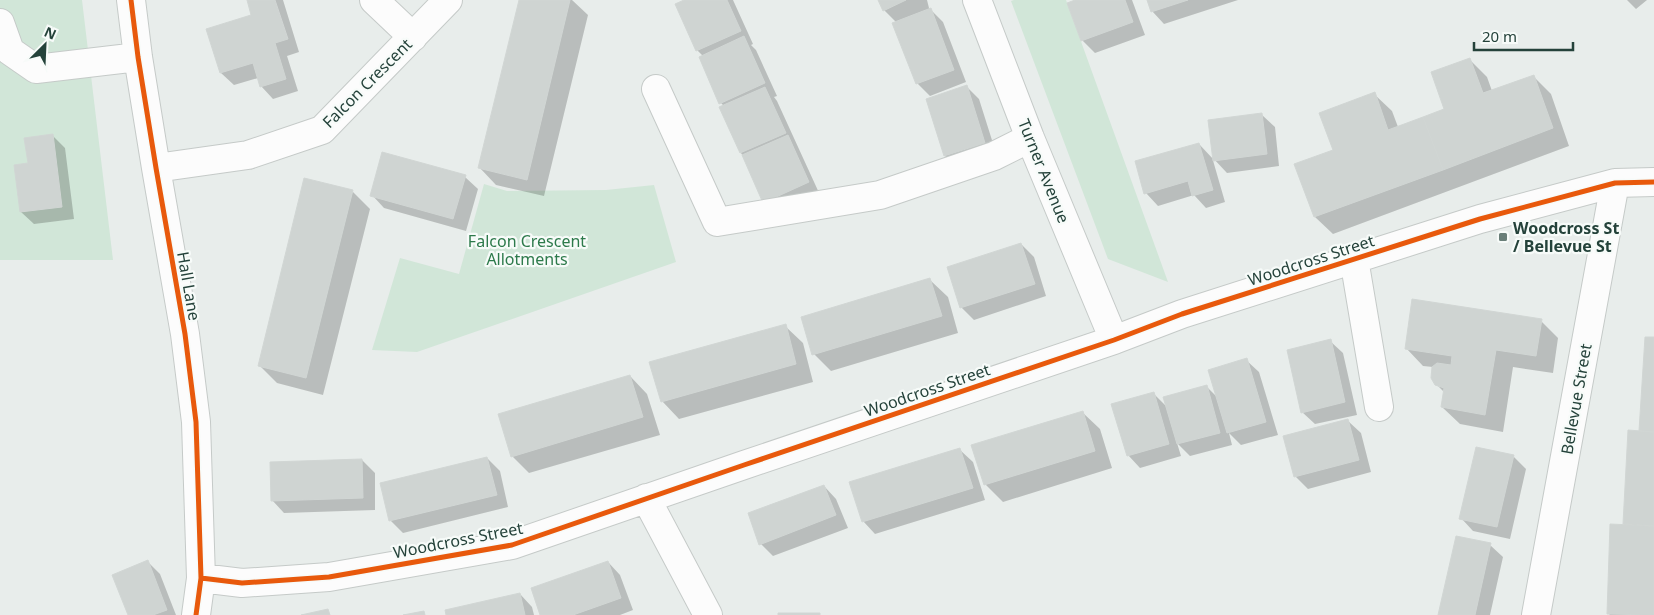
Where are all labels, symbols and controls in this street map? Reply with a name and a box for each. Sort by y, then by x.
north arrow [20,20,70,70]
scale bar [1474,20,1573,52]
text: N [41,22,60,44]
text: 20 m [1482,26,1517,46]
street label: Falcon Crescent [317,33,417,133]
street label: Turner Avenue [1013,116,1075,226]
place label: Woodcross St / Bellevue St [1513,217,1619,257]
street label: Woodcross Street [1245,229,1377,291]
park label: Falcon Crescent Allotments [468,230,586,270]
marker: Woodcross St / Bellevue St [1497,231,1509,243]
street label: Hall Lane [172,250,206,322]
street label: Bellevue Street [1555,342,1597,456]
street label: Woodcross Street [861,358,993,422]
street label: Woodcross Street [391,517,525,563]

